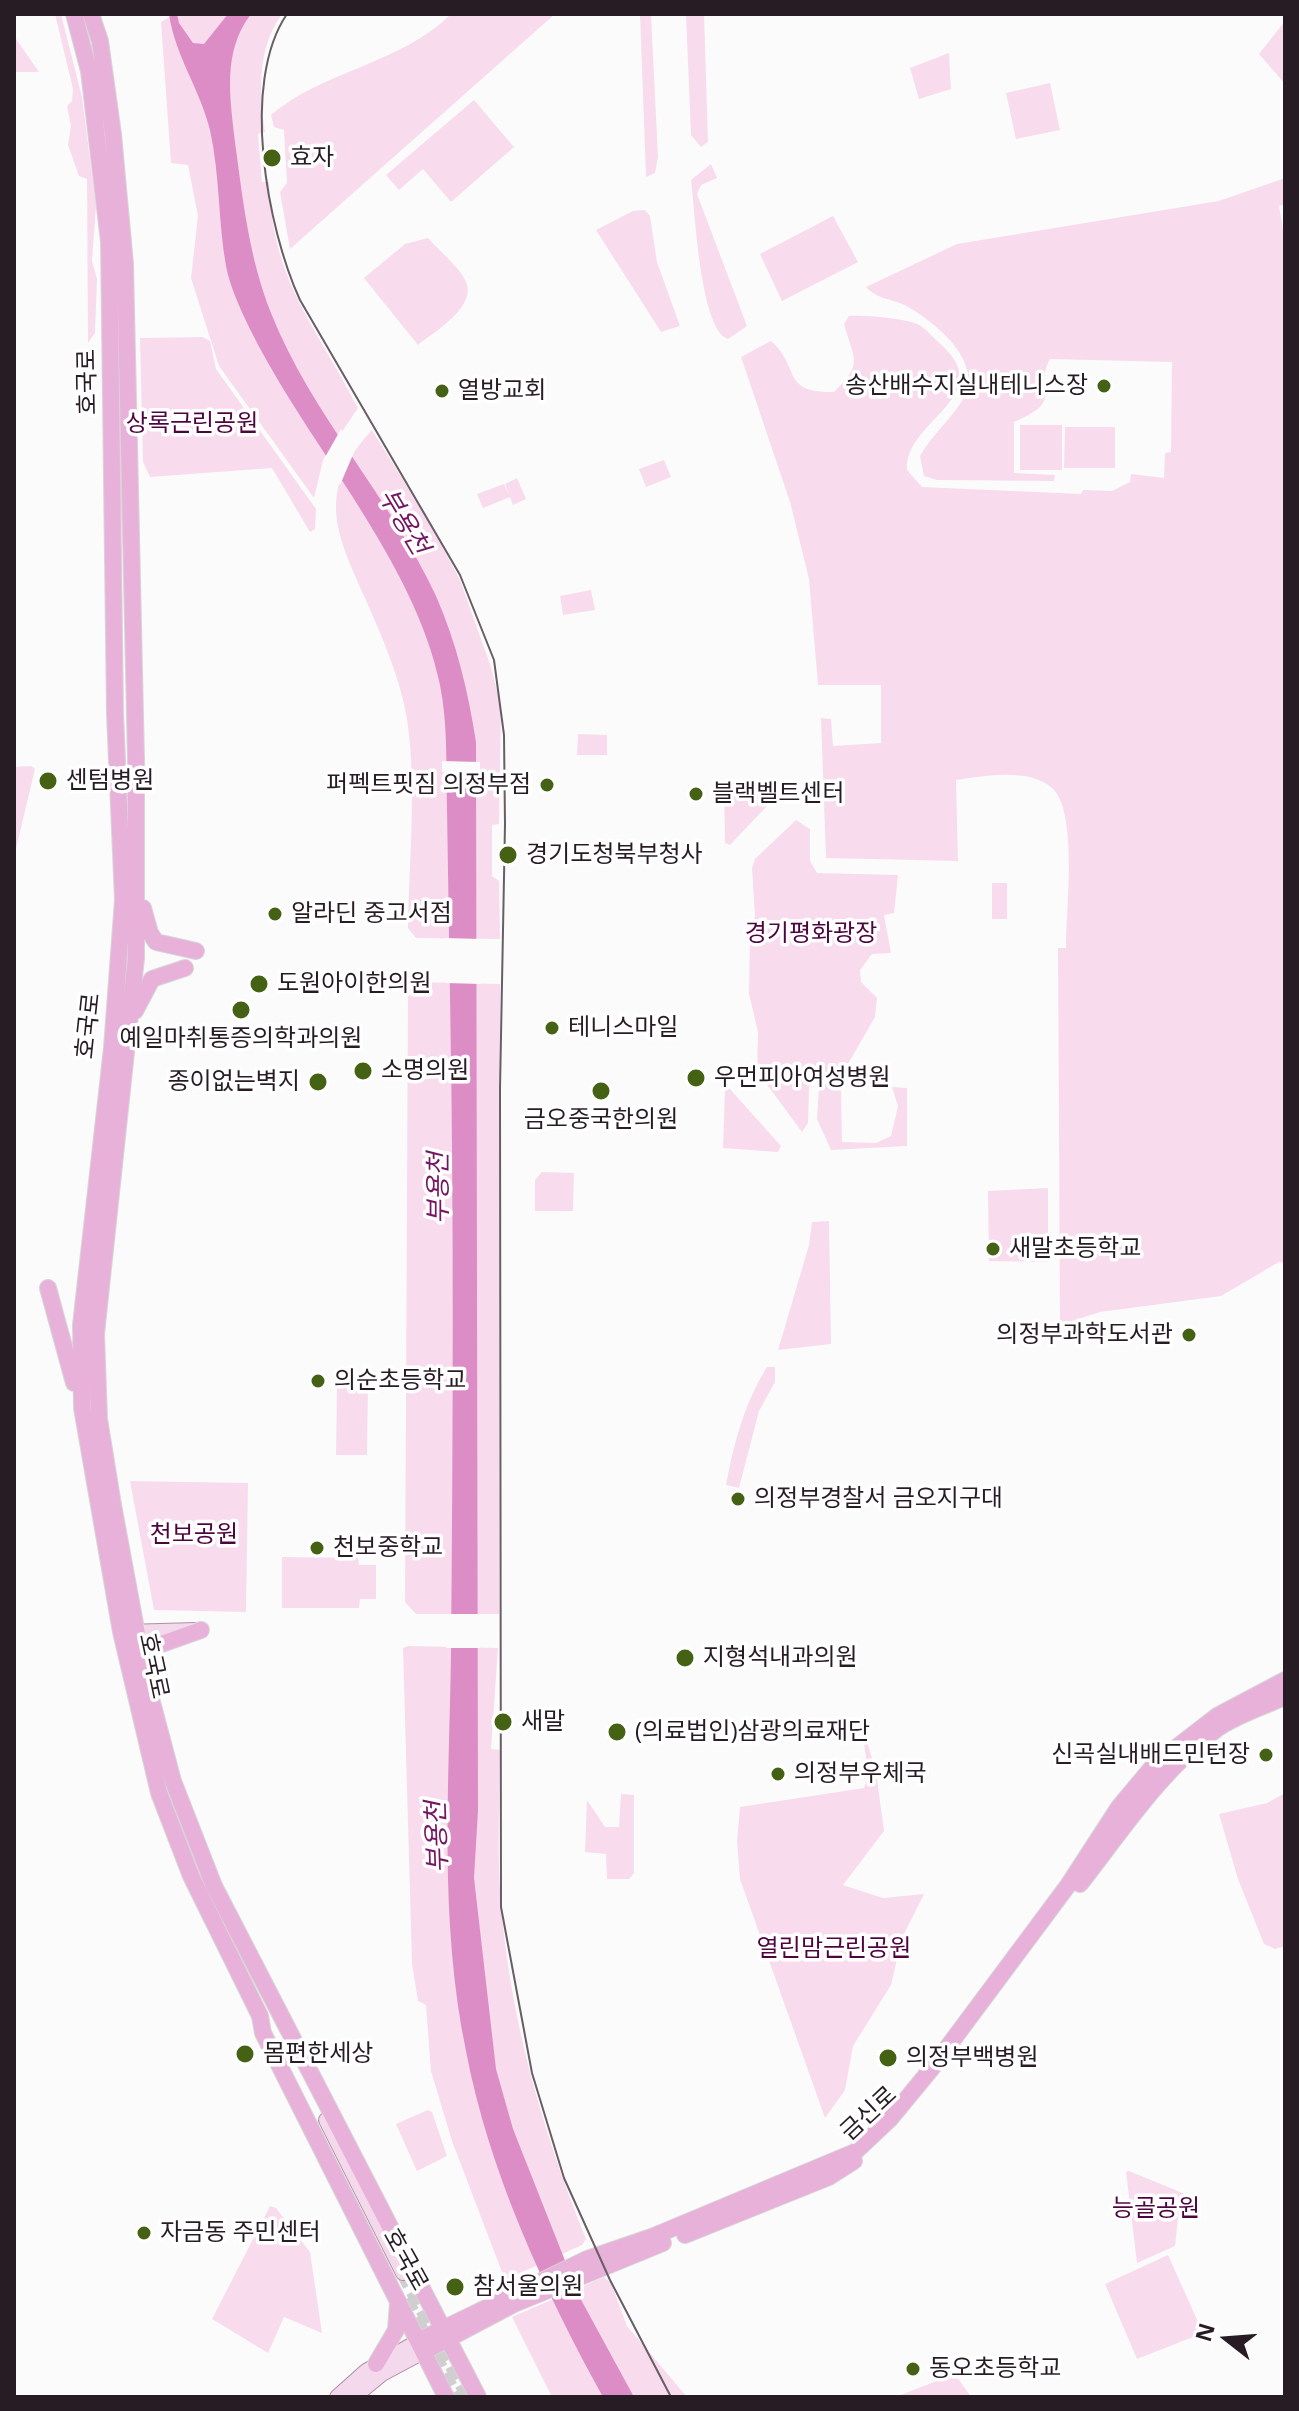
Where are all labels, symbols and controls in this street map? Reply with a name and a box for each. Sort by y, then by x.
place label: 효자 [290,144,334,172]
marker: 효자 [261,147,283,169]
street label: 호국로 [73,349,103,415]
place label: 송산배수지실내테니스장 [845,372,1088,400]
place label: 열방교회 [458,377,546,405]
marker: 송산배수지실내테니스장 [1095,377,1113,395]
marker: 열방교회 [433,382,451,400]
park label: 상록근린공원 [126,410,258,438]
water label: 부용천 [371,483,435,561]
place label: 센텀병원 [66,767,154,795]
marker: 센텀병원 [37,770,59,792]
place label: 퍼펙트핏짐 의정부점 [326,771,531,799]
marker: 퍼펙트핏짐 의정부점 [538,776,556,794]
place label: 블랙벨트센터 [712,780,844,808]
marker: 블랙벨트센터 [687,785,705,803]
place label: 경기도청북부청사 [526,841,703,869]
marker: 경기도청북부청사 [497,844,519,866]
place label: 알라딘 중고서점 [291,900,452,928]
marker: 알라딘 중고서점 [266,905,284,923]
park label: 경기평화광장 [745,920,877,948]
place label: 도원아이한의원 [277,970,432,998]
marker: 도원아이한의원 [248,973,270,995]
street label: 호국로 [71,992,107,1060]
marker: 예일마취통증의학과의원 [230,999,252,1021]
place label: 테니스마일 [568,1014,678,1042]
marker: 테니스마일 [543,1019,561,1037]
place label: 예일마취통증의학과의원 [120,1025,362,1053]
place label: 소명의원 [381,1057,469,1085]
marker: 소명의원 [352,1060,374,1082]
place label: 우먼피아여성병원 [714,1064,891,1092]
marker: 우먼피아여성병원 [685,1067,707,1089]
place label: 종이없는벽지 [168,1068,300,1096]
marker: 종이없는벽지 [307,1071,329,1093]
marker: 금오중국한의원 [590,1080,612,1102]
place label: 금오중국한의원 [524,1106,678,1134]
water label: 부용천 [424,1152,456,1224]
place label: 새말초등학교 [1009,1235,1141,1263]
marker: 새말초등학교 [984,1240,1002,1258]
place label: 의정부과학도서관 [996,1321,1173,1349]
marker: 의정부과학도서관 [1180,1326,1198,1344]
place label: 의순초등학교 [334,1367,466,1395]
marker: 의순초등학교 [309,1372,327,1390]
place label: 의정부경찰서 금오지구대 [754,1485,1003,1513]
marker: 의정부경찰서 금오지구대 [729,1490,747,1508]
park label: 천보공원 [150,1521,238,1549]
place label: 천보중학교 [333,1534,443,1562]
marker: 천보중학교 [308,1539,326,1557]
street label: 호국로 [132,1631,174,1701]
place label: 지형석내과의원 [703,1644,858,1672]
marker: 지형석내과의원 [674,1647,696,1669]
place label: 새말 [521,1708,565,1736]
marker: 새말 [492,1711,514,1733]
place label: (의료법인)삼광의료재단 [635,1718,870,1746]
marker: (의료법인)삼광의료재단 [606,1721,628,1743]
place label: 신곡실내배드민턴장 [1051,1741,1250,1769]
marker: 신곡실내배드민턴장 [1257,1746,1275,1764]
place label: 의정부우체국 [794,1760,926,1788]
marker: 의정부우체국 [769,1765,787,1783]
water label: 부용천 [421,1801,455,1873]
park label: 열린맘근린공원 [757,1935,911,1963]
place label: 몸편한세상 [263,2040,373,2068]
marker: 몸편한세상 [234,2043,256,2065]
place label: 의정부백병원 [906,2044,1038,2072]
marker: 의정부백병원 [877,2047,899,2069]
street label: 금신로 [835,2081,903,2147]
park label: 능골공원 [1112,2195,1200,2223]
place label: 자금동 주민센터 [160,2219,321,2247]
marker: 자금동 주민센터 [135,2224,153,2242]
street label: 호국로 [376,2224,434,2296]
place label: 참서울의원 [473,2273,583,2301]
marker: 참서울의원 [444,2276,466,2298]
north arrow [1187,2299,1267,2379]
text: N [1187,2319,1221,2345]
place label: 동오초등학교 [929,2355,1061,2383]
marker: 동오초등학교 [904,2360,922,2378]

